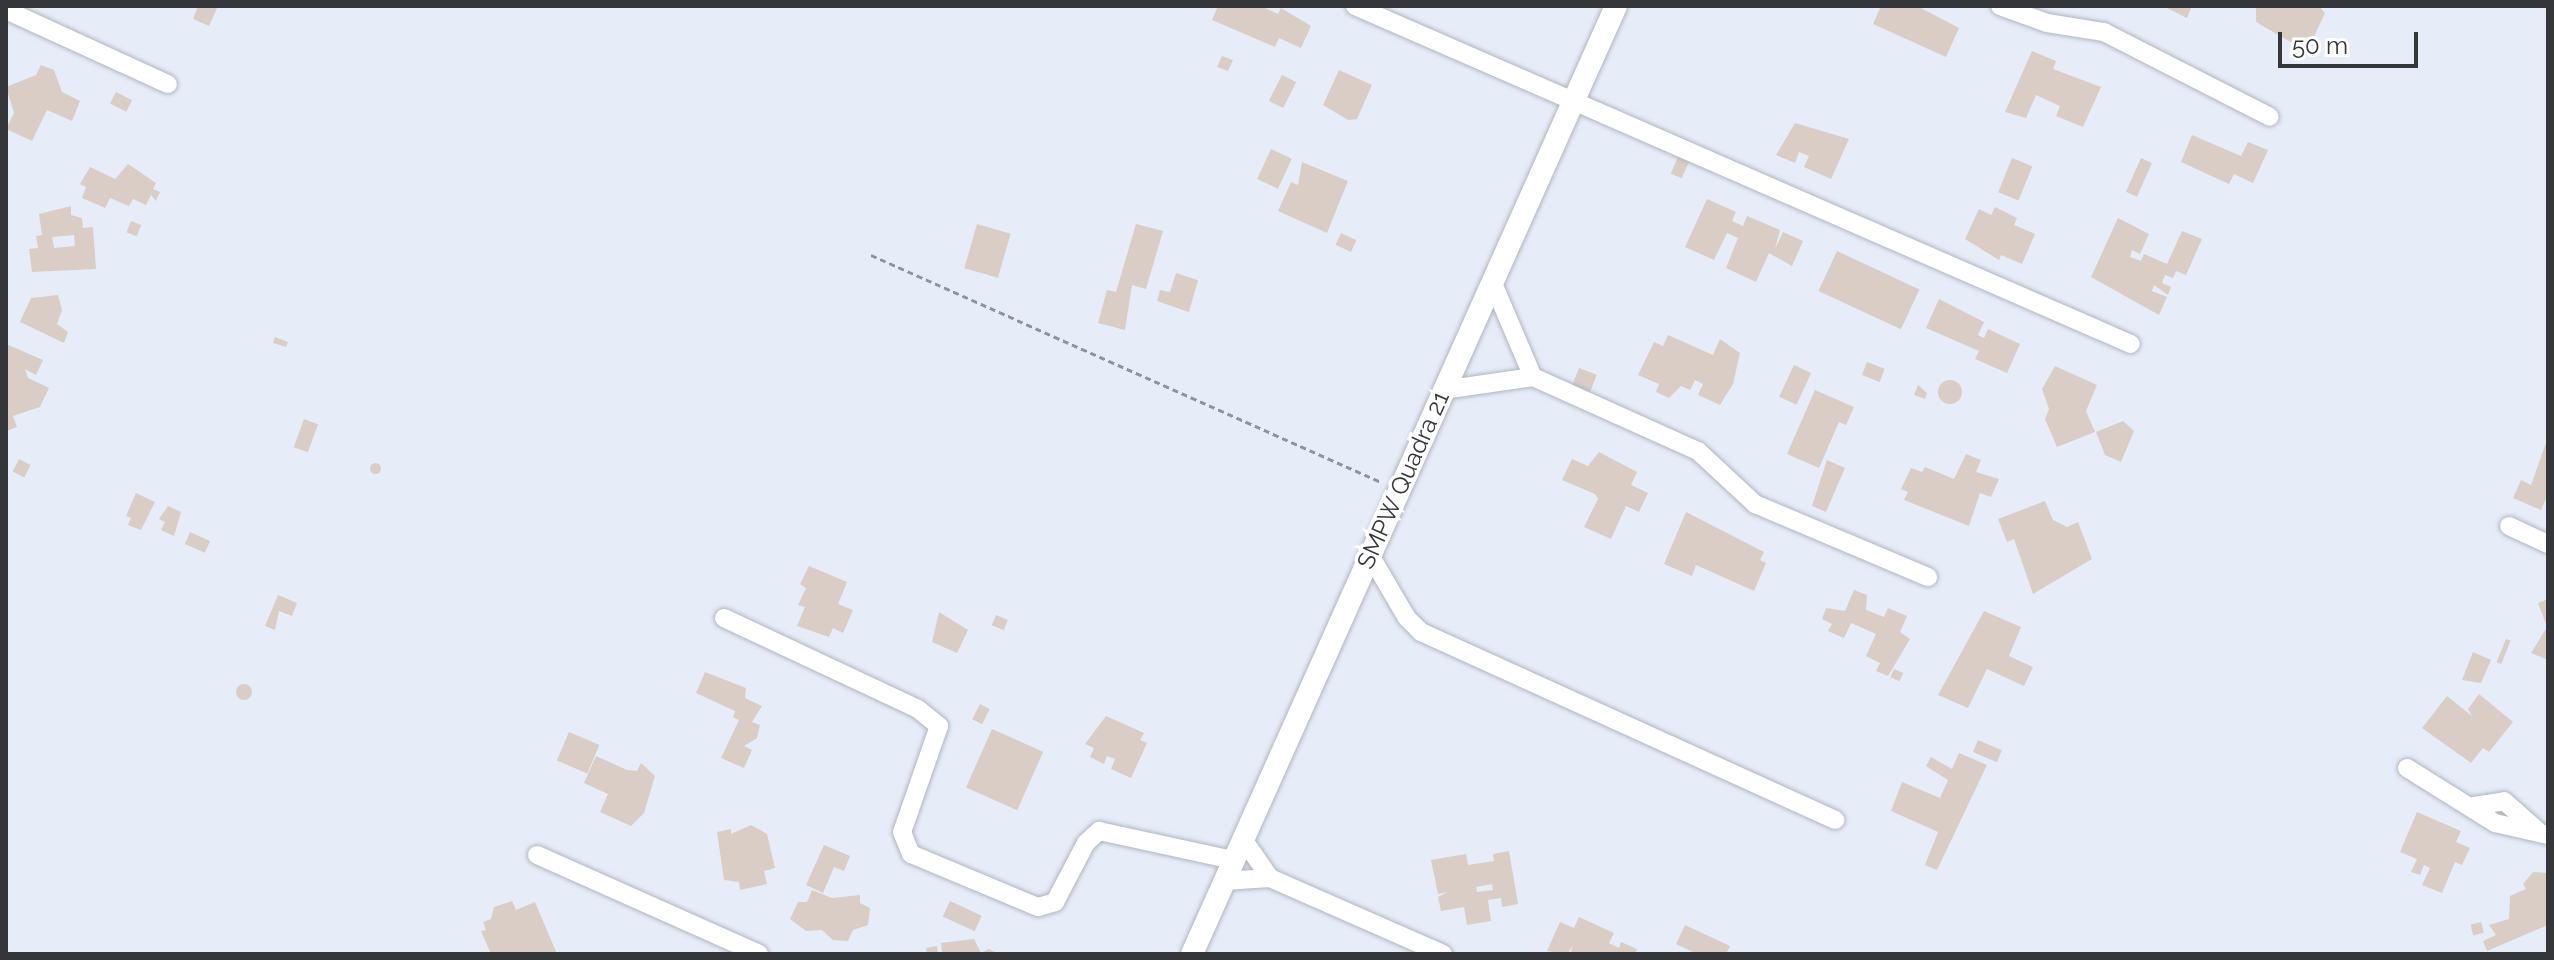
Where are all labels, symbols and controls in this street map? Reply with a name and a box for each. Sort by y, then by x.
scale bar [2282,16,2422,66]
text: 50 m [2292,31,2348,60]
street label: SMPW Quadra 21 [1351,386,1455,574]

